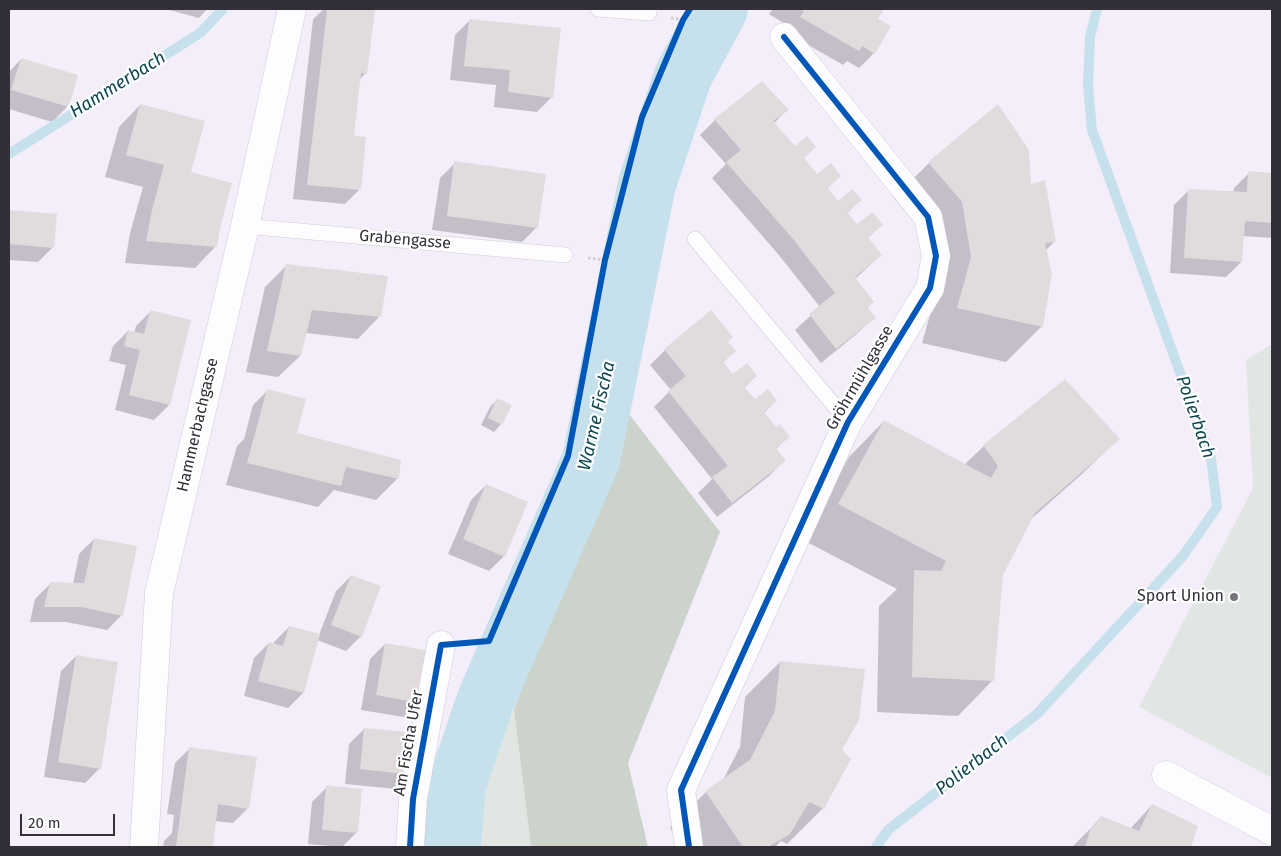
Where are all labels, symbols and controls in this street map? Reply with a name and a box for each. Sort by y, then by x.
water label: Hammerbach [66,47,170,123]
street label: Grabengasse [358,226,452,254]
street label: Gröhrmühlgasse [822,322,898,434]
street label: Hammerbachgasse [173,356,223,494]
water label: Warme Fischa [574,359,620,473]
water label: Polierbach [1171,373,1219,461]
place label: Sport Union [1137,587,1224,607]
marker: Sport Union [1228,591,1240,603]
street label: Am Fischa Ufer [390,689,428,797]
water label: Polierbach [931,730,1013,800]
scale bar [22,804,118,836]
text: 20 m [28,814,61,832]

